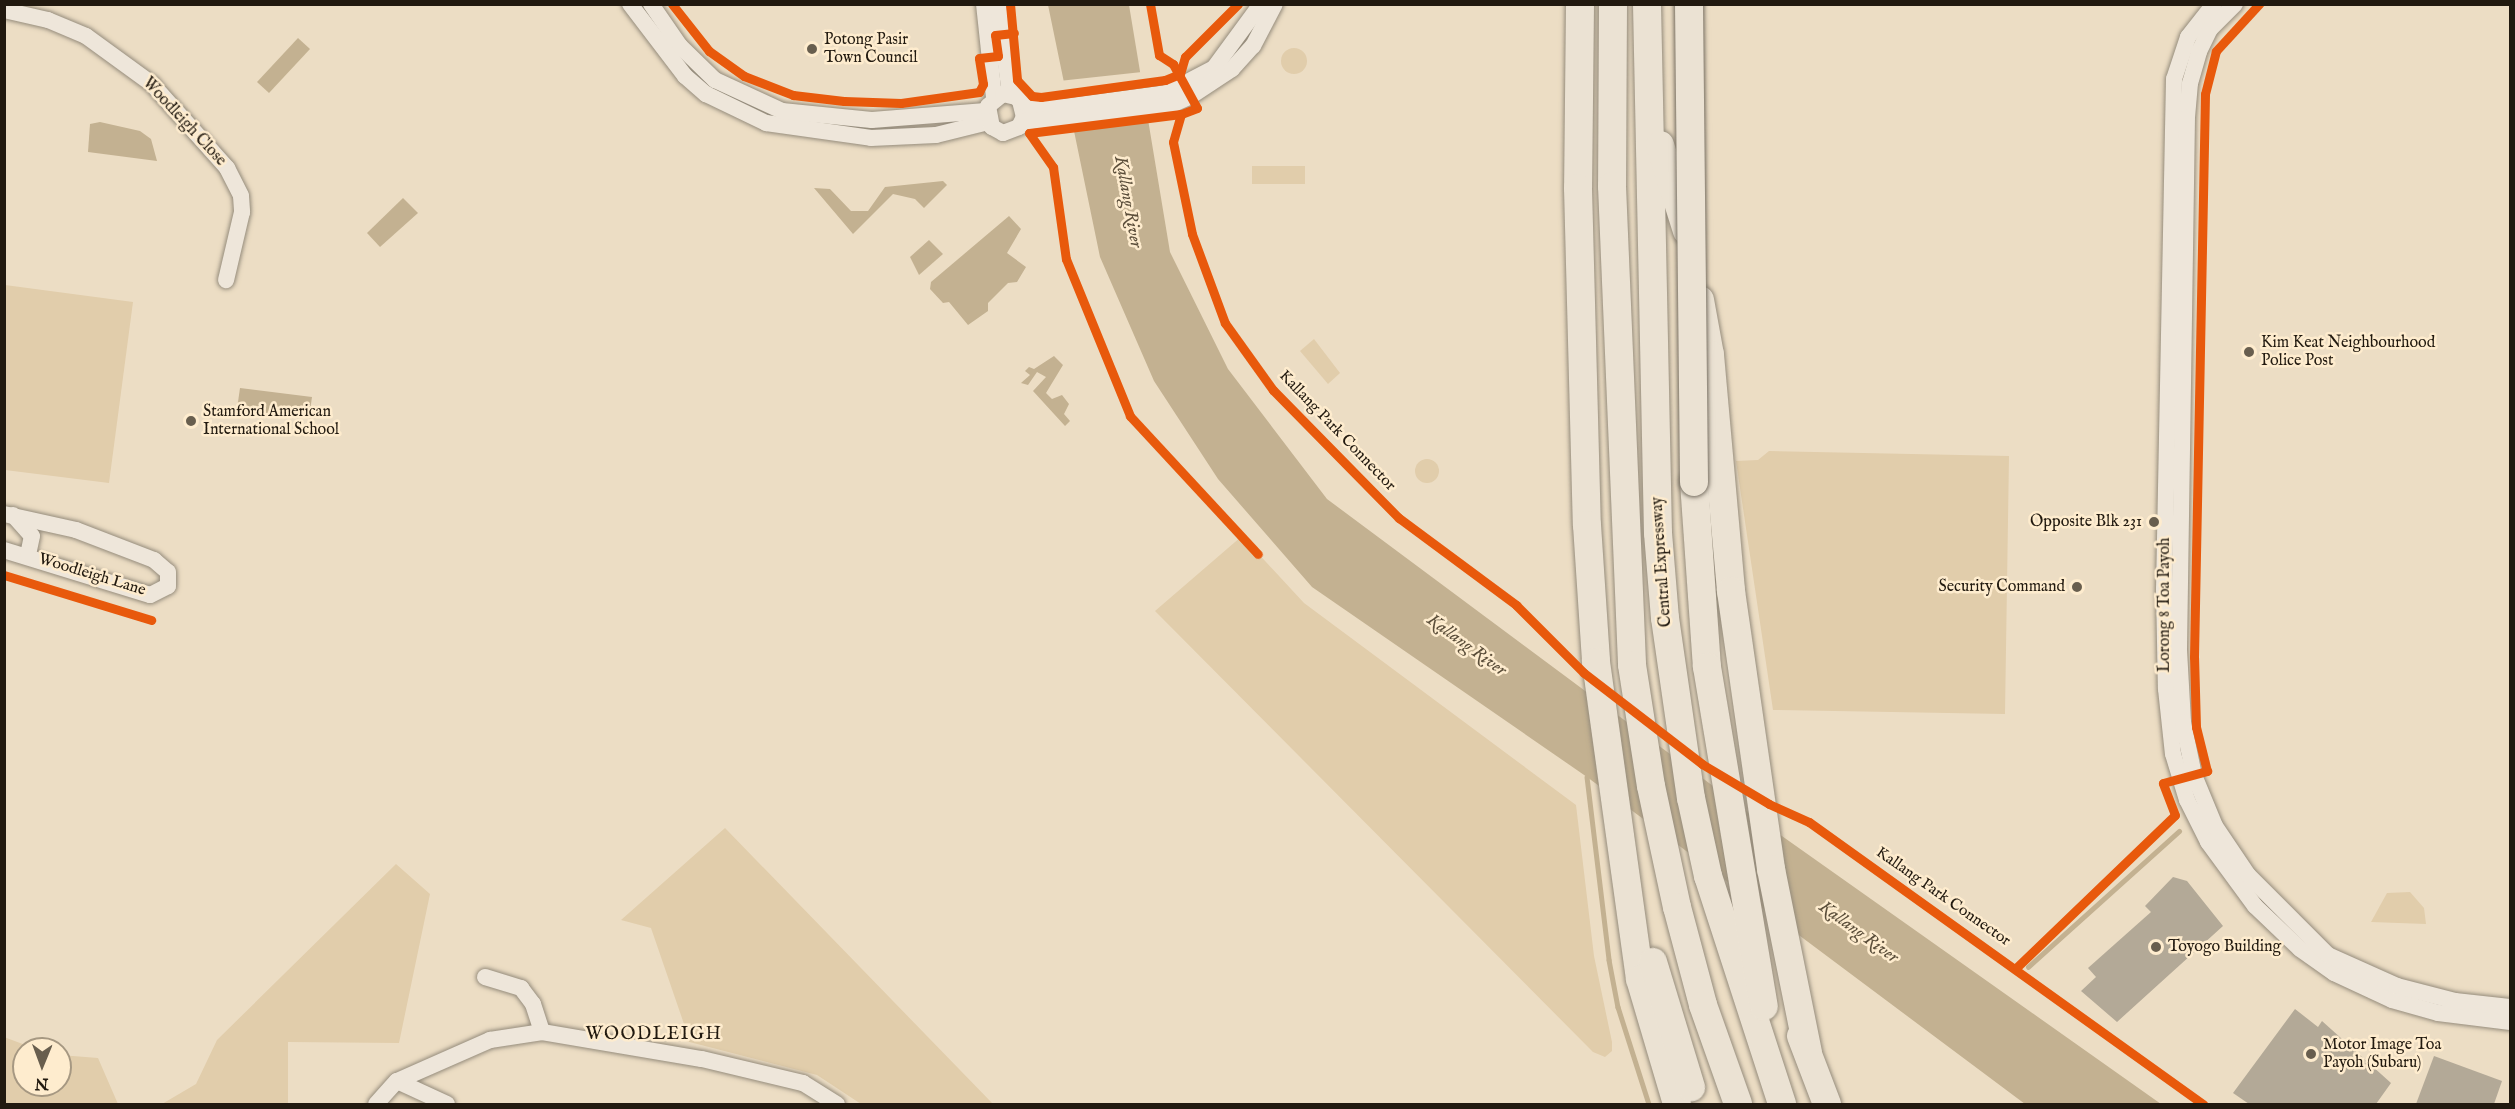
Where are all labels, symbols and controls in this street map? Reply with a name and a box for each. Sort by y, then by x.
place label: Potong Pasir Town Council [824,30,918,68]
marker: Potong Pasir Town Council [805,42,819,56]
street label: Woodleigh Close [138,74,230,170]
water label: Kallang River [1108,154,1146,250]
place label: Kim Keat Neighbourhood Police Post [2261,333,2435,371]
marker: Kim Keat Neighbourhood Police Post [2242,345,2256,359]
street label: Kallang Park Connector [1275,367,1399,495]
place label: Stamford American International School [203,402,339,440]
marker: Stamford American International School [184,414,198,428]
street label: Central Expressway [1648,496,1676,628]
place label: Opposite Blk 231 [2030,512,2142,532]
marker: Opposite Blk 231 [2147,515,2161,529]
street label: Lorong 8 Toa Payoh [2155,538,2175,672]
street label: Woodleigh Lane [36,550,148,600]
place label: Security Command [1939,577,2065,597]
marker: Security Command [2070,580,2084,594]
water label: Kallang River [1422,610,1510,682]
street label: Kallang Park Connector [1872,843,2014,951]
water label: Kallang River [1814,897,1902,969]
place label: Toyogo Building [2168,937,2281,957]
marker: Toyogo Building [2149,940,2163,954]
district label: WOODLEIGH [586,1024,722,1046]
place label: Motor Image Toa Payoh (Subaru) [2323,1035,2441,1073]
north arrow [12,1037,72,1097]
marker: Motor Image Toa Payoh (Subaru) [2304,1047,2318,1061]
text: N [35,1073,49,1093]

